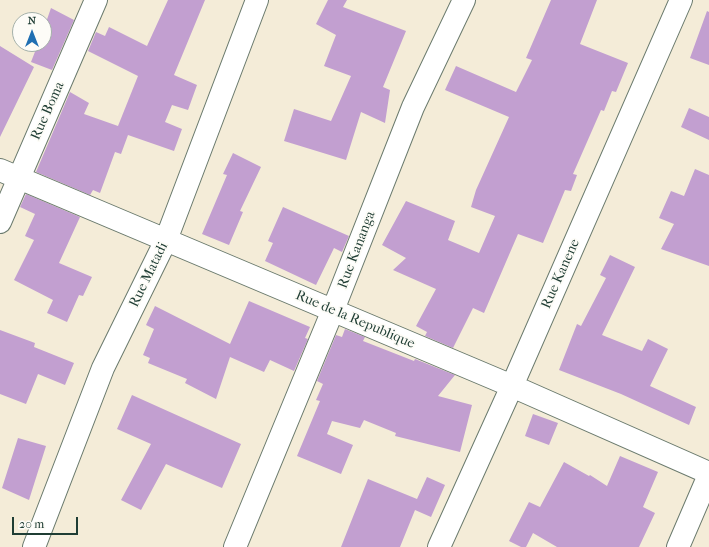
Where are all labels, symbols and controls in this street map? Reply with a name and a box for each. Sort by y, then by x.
north arrow [12,12,52,52]
text: N [28,14,36,27]
street label: Rue Boma [28,79,68,143]
street label: Rue Kananga [335,209,379,291]
street label: Rue Kanene [538,237,584,311]
street label: Rue Matadi [126,240,172,310]
street label: Rue de la Republique [293,287,417,353]
scale bar [14,509,80,535]
text: 20 m [19,517,44,531]

